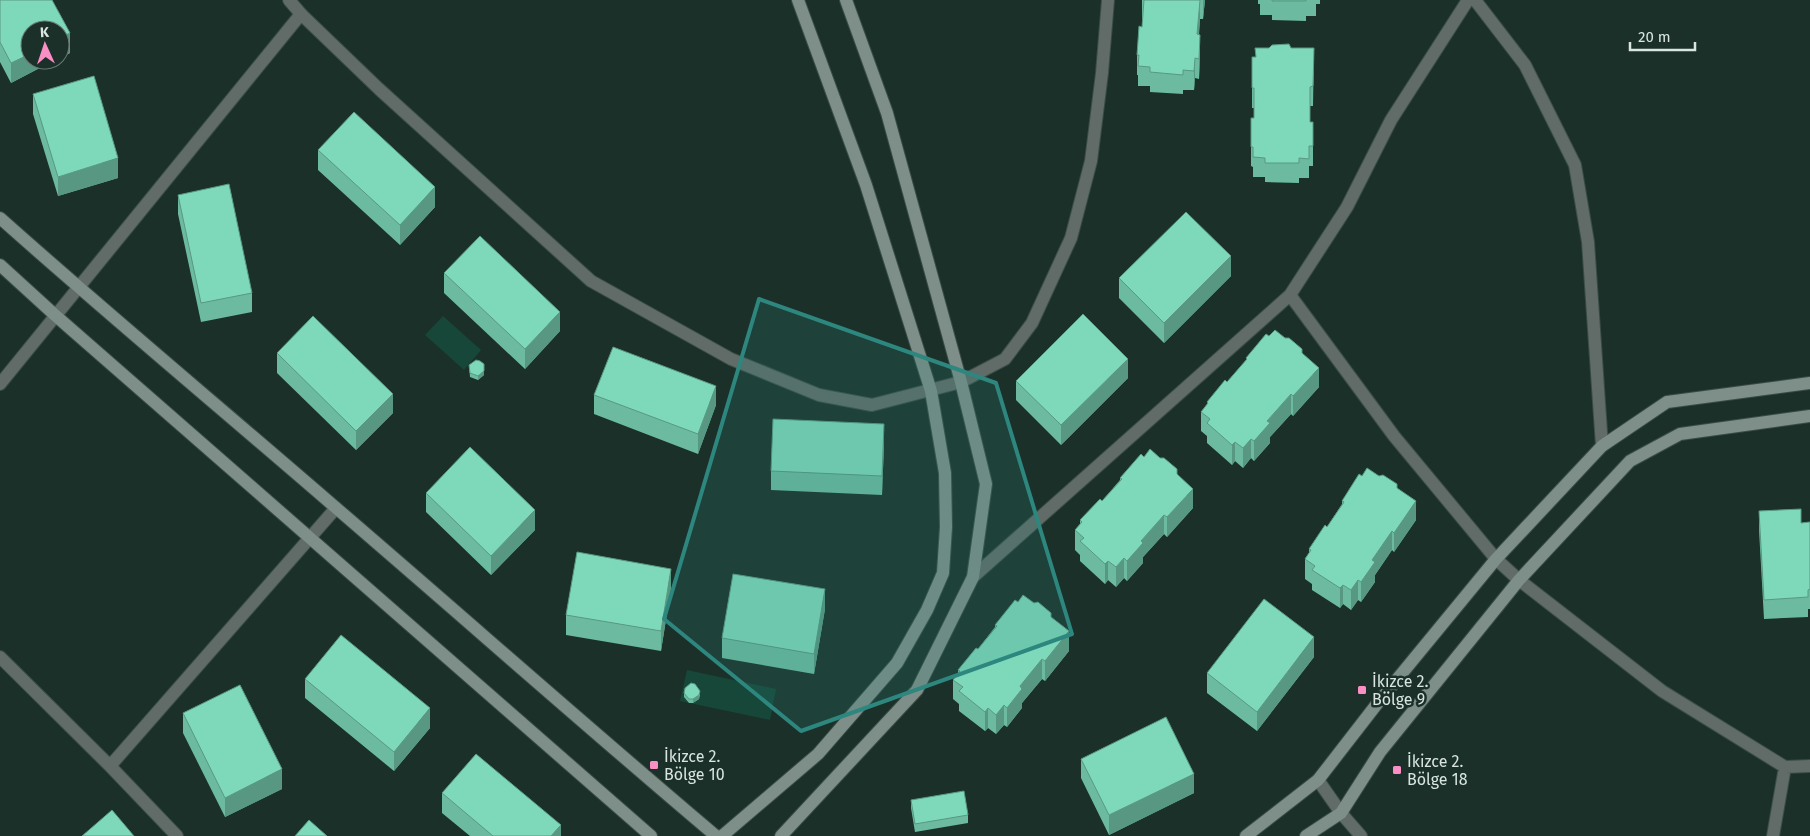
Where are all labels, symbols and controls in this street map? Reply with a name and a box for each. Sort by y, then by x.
north arrow [20,20,70,70]
scale bar [1630,20,1695,52]
text: K [39,24,50,41]
text: 20 m [1638,28,1671,46]
place label: İkizce 2. Bölge 9 [1372,671,1429,709]
marker: İkizce 2. Bölge 9 [1356,684,1368,696]
place label: İkizce 2. Bölge 10 [664,746,725,784]
place label: İkizce 2. Bölge 18 [1407,751,1468,789]
marker: İkizce 2. Bölge 10 [648,759,660,771]
marker: İkizce 2. Bölge 18 [1391,764,1403,776]

